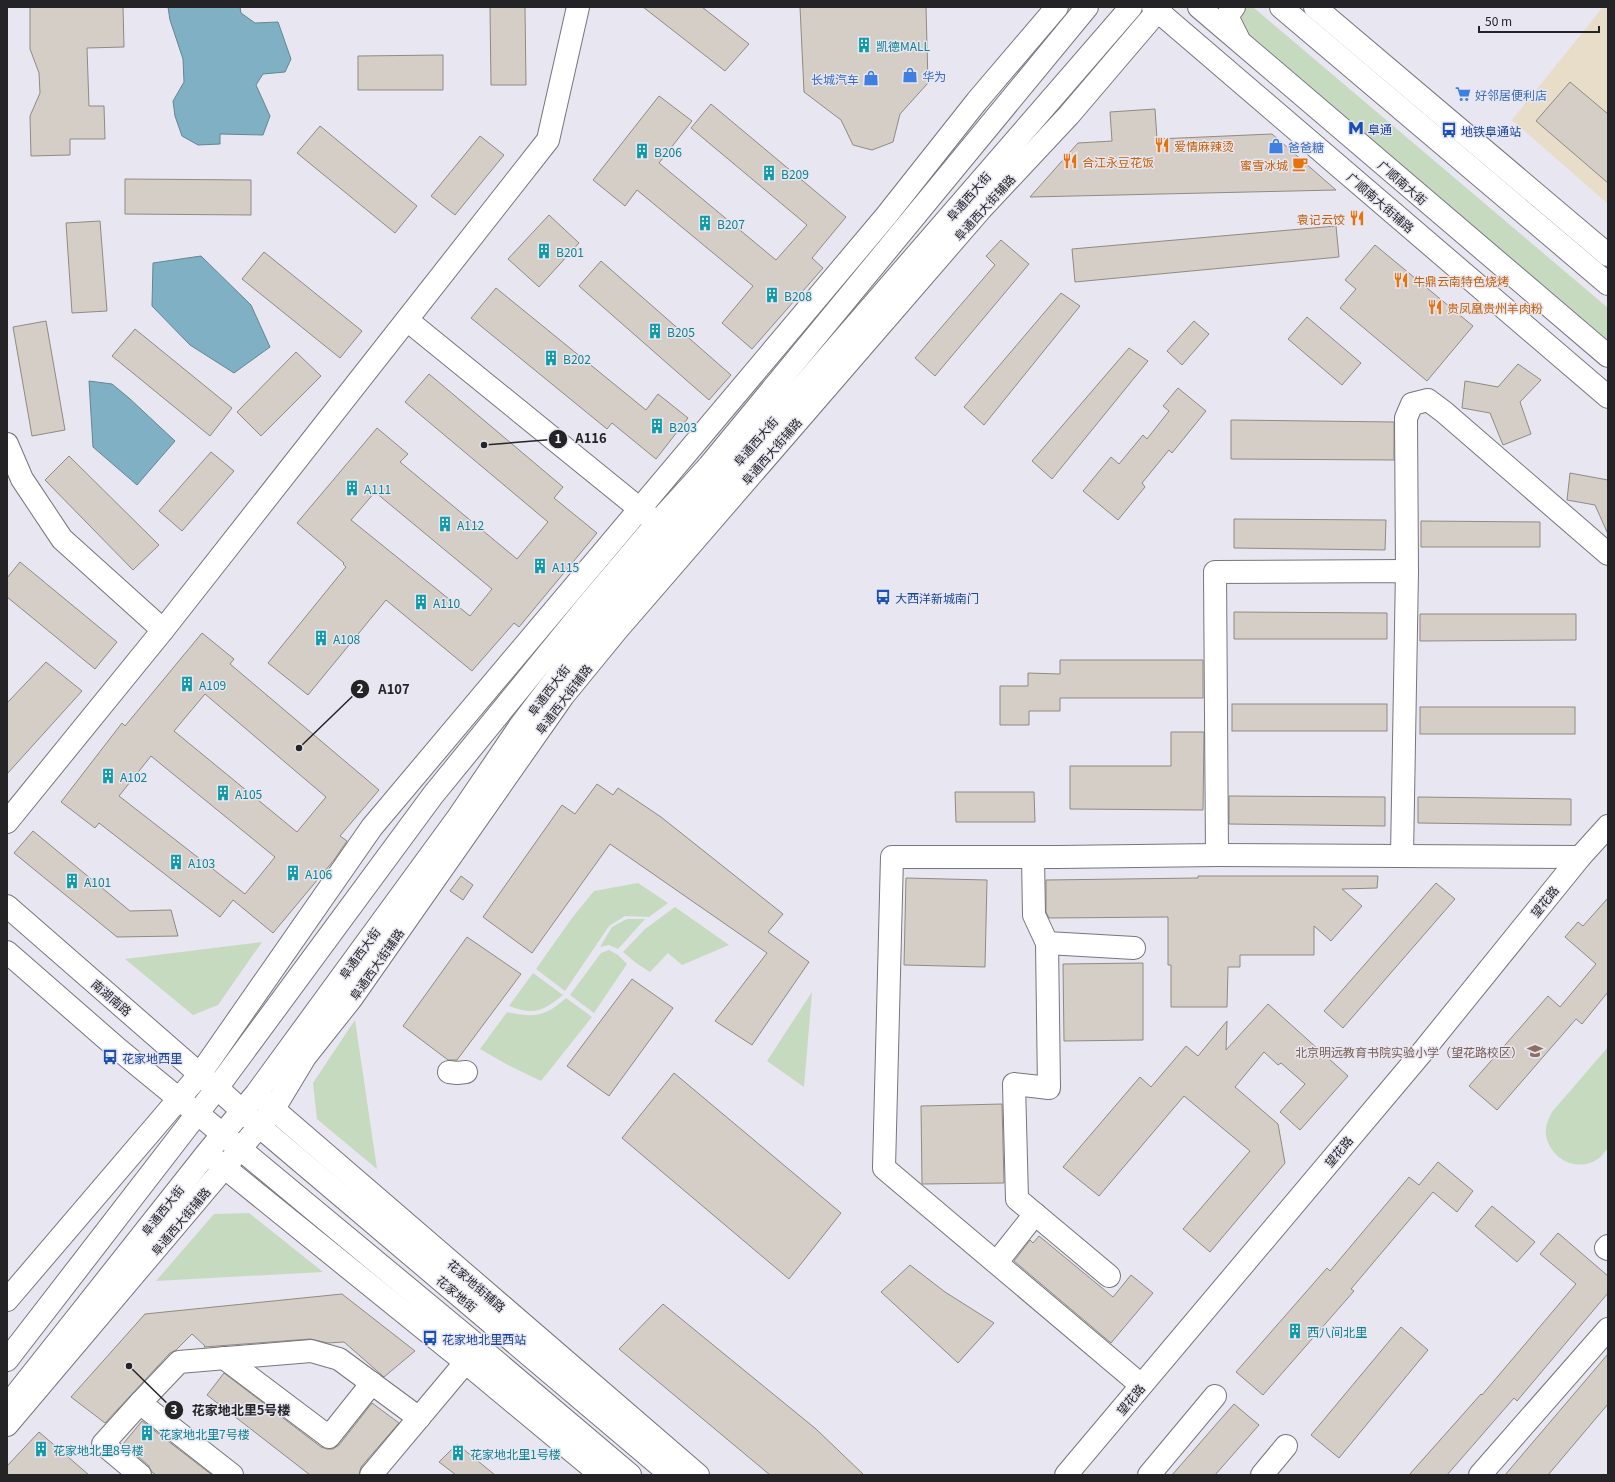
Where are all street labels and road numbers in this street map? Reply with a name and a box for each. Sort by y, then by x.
street label: 广顺南大街 [1375,156,1431,208]
street label: 阜通西大街 [942,168,994,224]
street label: 广顺南大街辅路 [1344,168,1418,236]
street label: 阜通西大街辅路 [950,170,1018,244]
street label: 阜通西大街 [729,413,781,469]
street label: 阜通西大街辅路 [737,414,805,488]
street label: 阜通西大街辅路 [531,660,595,738]
street label: 阜通西大街 [523,661,573,719]
street label: 望花路 [1526,882,1562,920]
street label: 阜通西大街 [334,924,384,982]
street label: 阜通西大街辅路 [345,925,407,1003]
street label: 南湖南路 [88,975,136,1019]
street label: 望花路 [1320,1132,1356,1170]
street label: 阜通西大街 [137,1181,187,1239]
street label: 阜通西大街辅路 [146,1183,214,1259]
street label: 花家地街辅路 [445,1256,509,1314]
street label: 花家地街 [434,1272,480,1314]
street label: 望花路 [1112,1380,1148,1418]

